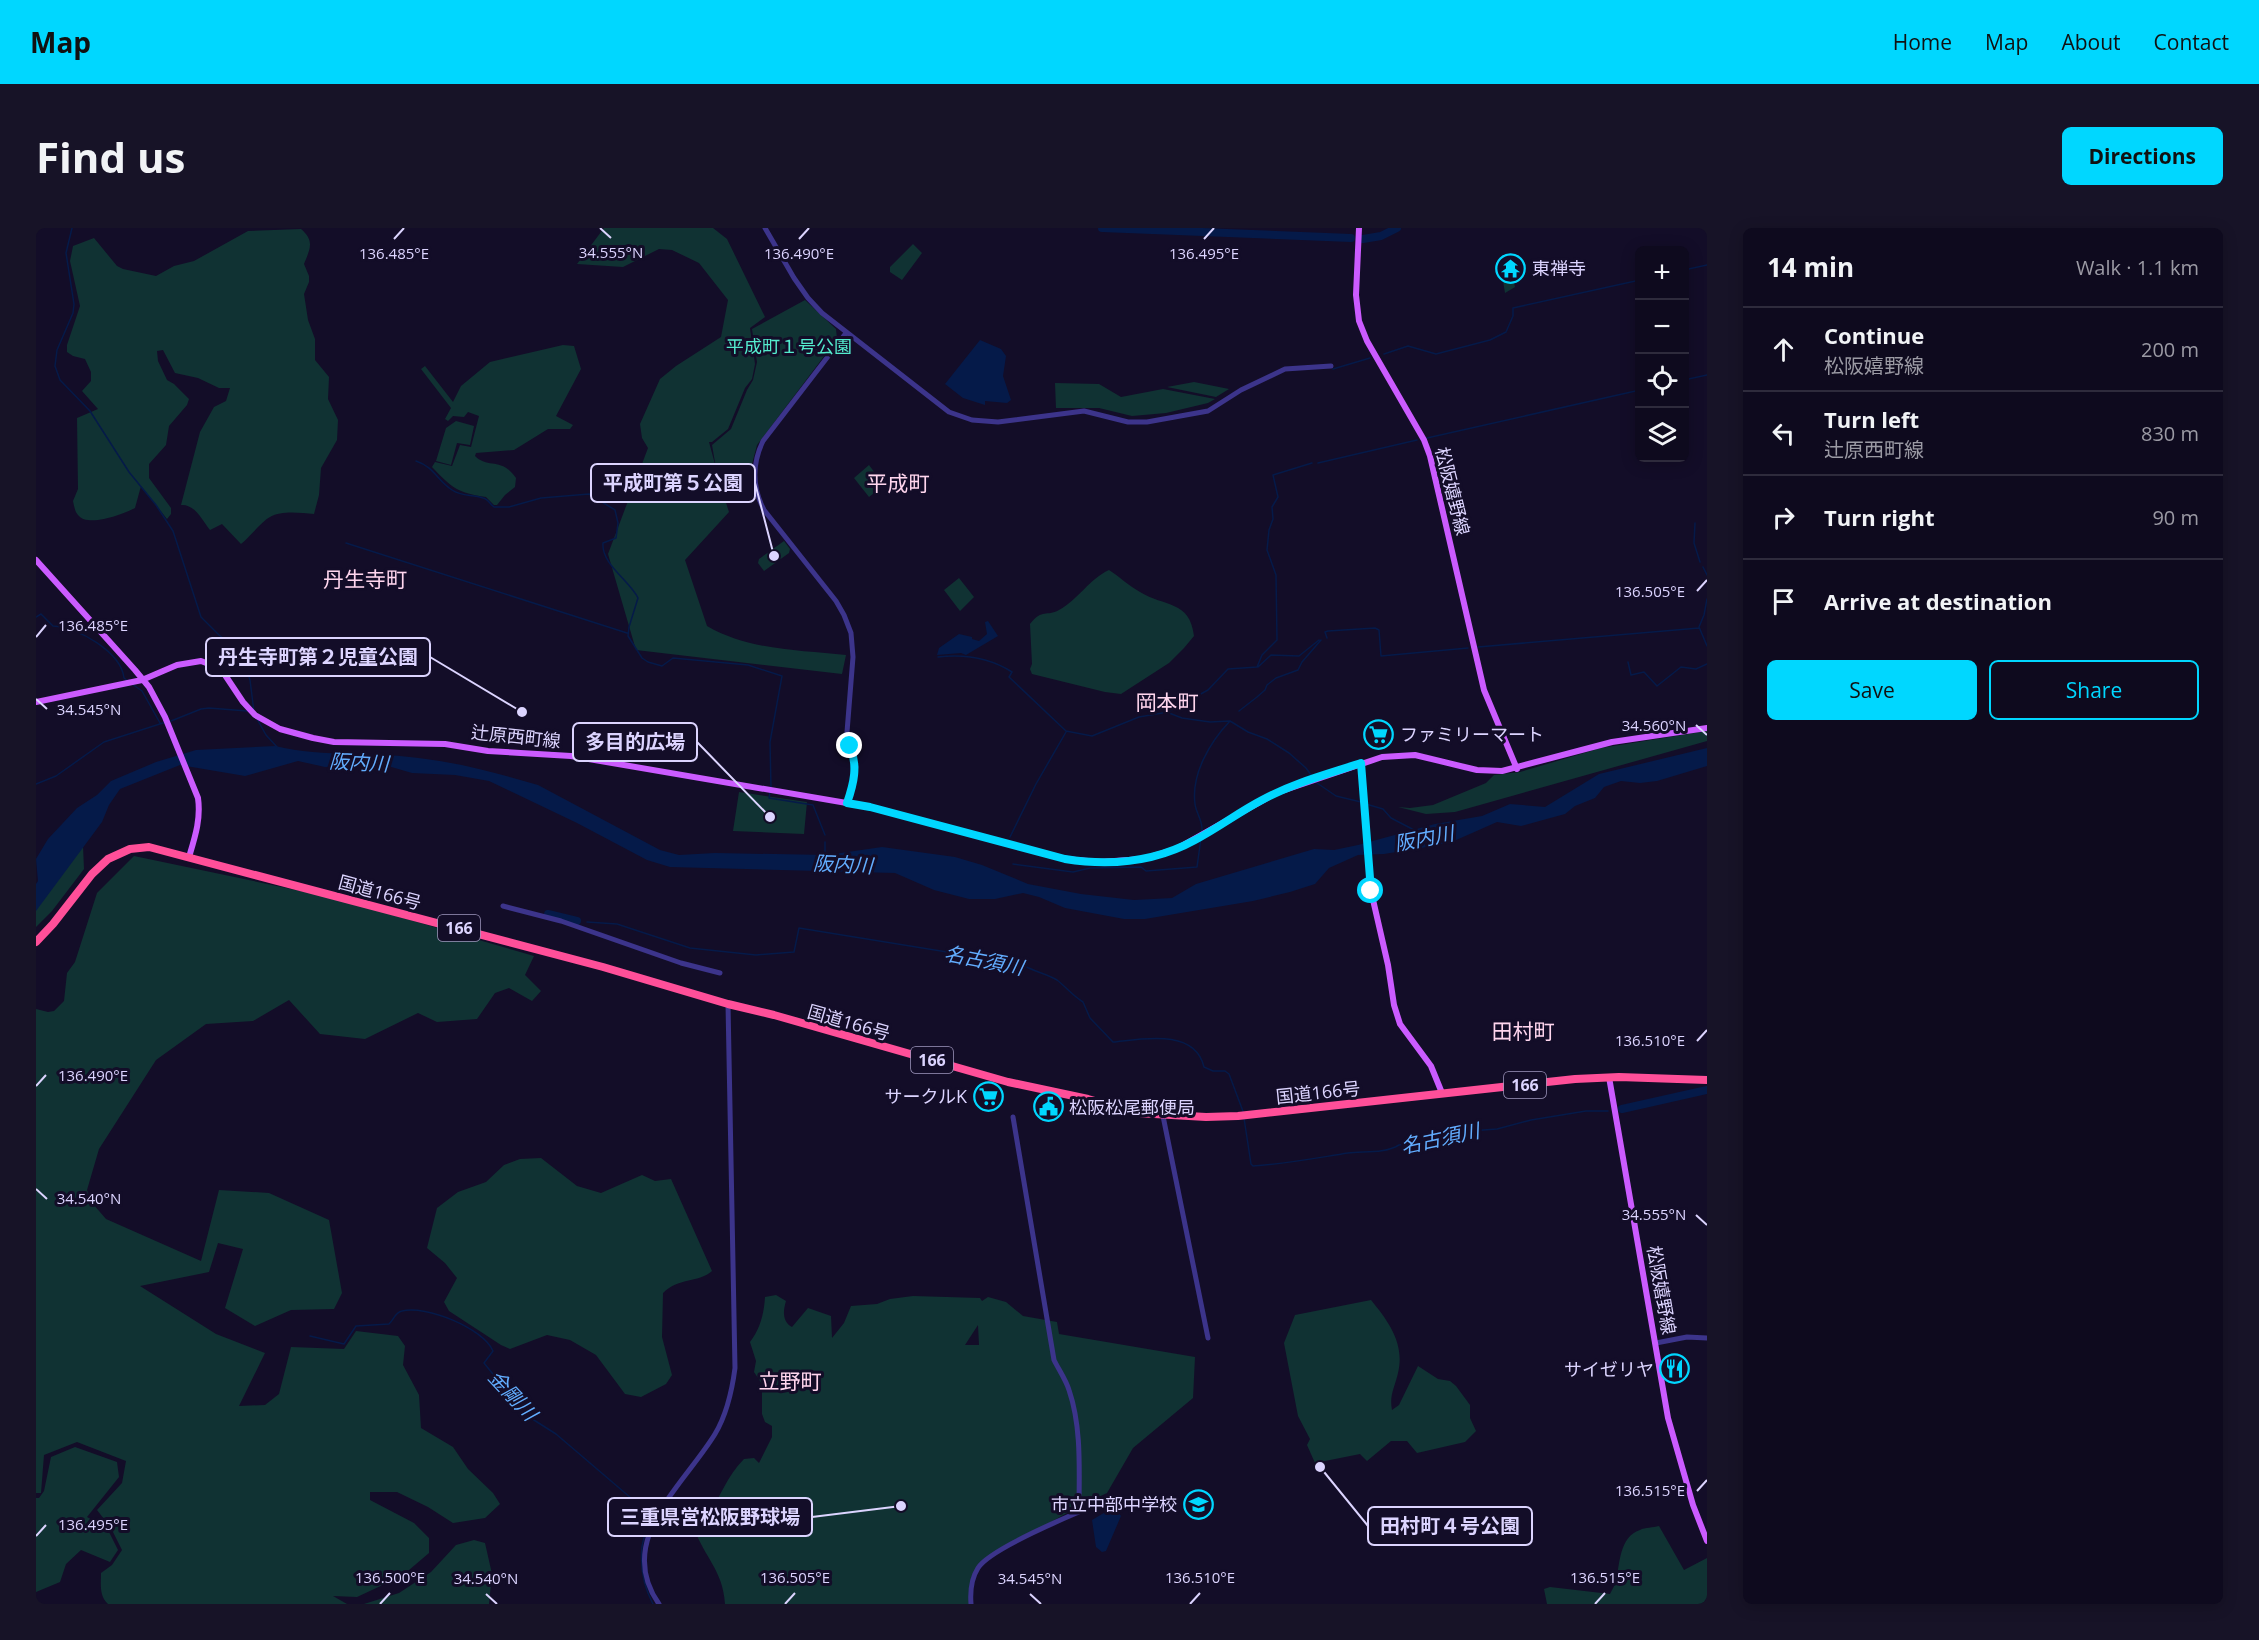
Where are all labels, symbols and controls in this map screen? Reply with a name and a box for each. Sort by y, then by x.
text: Map [30,23,91,61]
text: Home [1893,28,1952,56]
text: Map [1985,28,2028,56]
text: About [2061,28,2121,56]
text: Contact [2154,28,2229,56]
button: Directions [2062,127,2223,185]
text: Find us [36,128,185,185]
text: 34.555°N [579,242,643,262]
text: 136.485°E [359,243,429,263]
text: 136.490°E [764,243,834,263]
text: 136.495°E [1169,243,1239,263]
map controls [1635,246,1689,462]
button: + [1635,246,1689,300]
text: 14 min [1767,249,1854,285]
temple icon: 東禅寺 [1495,252,1527,284]
text: Walk · 1.1 km [2076,254,2199,281]
place label: 東禅寺 [1532,256,1586,280]
button: − [1635,300,1689,354]
text: Continue [1824,320,1924,350]
icon: ahead [1767,333,1800,366]
park label: 平成町１号公園 [726,334,852,358]
text: 200 m [2141,336,2199,363]
text: 松阪嬉野線 [1824,352,1924,379]
button: locate [1635,354,1689,408]
text: Turn left [1824,404,1919,434]
button: layers [1635,408,1689,462]
icon: left [1767,417,1800,450]
text: 830 m [2141,420,2199,447]
text: 辻原西町線 [1824,436,1924,463]
street label: 松阪嬉野線 [1430,444,1476,538]
callout: 平成町第５公園 [591,464,755,502]
text: 平成町第５公園 [603,469,743,496]
district label: 平成町 [867,469,930,497]
icon: right [1767,501,1800,534]
text: Turn right [1824,502,1935,532]
text: 90 m [2152,504,2199,531]
district label: 丹生寺町 [323,565,407,593]
text: 136.505°E [1615,581,1685,601]
icon: arrive [1767,585,1800,618]
text: Arrive at destination [1824,586,2052,616]
text: 136.485°E [58,615,128,635]
callout: 丹生寺町第２児童公園 [206,638,430,676]
text: 丹生寺町第２児童公園 [218,643,418,670]
button: Save [1767,660,1977,720]
button: Share [1989,660,2199,720]
district label: 岡本町 [1136,688,1199,716]
text: 34.545°N [57,699,121,719]
text: 34.560°N [1622,715,1686,735]
supermarket icon: ファミリーマート [1363,718,1395,750]
street label: 辻原西町線 [470,719,562,753]
place label: ファミリーマート [1400,722,1544,746]
callout: 多目的広場 [573,723,697,761]
text: 多目的広場 [585,728,685,755]
route end [836,732,862,758]
water label: 阪内川 [328,747,392,777]
water label: 阪内川 [1392,819,1458,857]
water label: 阪内川 [812,849,876,879]
street label: 国道166号 [336,869,424,915]
route start [1357,877,1383,903]
road number: 166 [438,915,480,941]
water label: 名古須川 [942,939,1028,981]
street label: 国道166号 [805,999,893,1045]
district label: 田村町 [1492,1017,1555,1045]
text: 136.510°E [1615,1030,1685,1050]
road number: 166 [911,1047,953,1073]
text: 136.490°E [58,1065,128,1085]
road number: 166 [1504,1072,1546,1098]
street label: 国道166号 [1275,1076,1361,1108]
supermarket icon: サークルK [972,1080,1004,1112]
place label: サークルK [885,1084,968,1108]
public building icon: 松阪松尾郵便局 [1032,1091,1064,1123]
place label: 松阪松尾郵便局 [1069,1095,1195,1119]
water label: 名古須川 [1398,1116,1484,1160]
text: 34.540°N [57,1188,121,1208]
text: 34.555°N [1622,1204,1686,1224]
street label: 松阪嬉野線 [1642,1244,1682,1336]
restaurant icon: サイゼリヤ [1659,1353,1691,1385]
place label: サイゼリヤ [1564,1357,1654,1381]
water label: 金剛川 [483,1364,545,1428]
district label: 立野町 [759,1367,822,1395]
text: 136.515°E [1615,1480,1685,1500]
school or university icon: 市立中部中学校 [1182,1488,1214,1520]
place label: 市立中部中学校 [1051,1492,1177,1516]
callout: 三重県営松阪野球場 [608,1498,812,1536]
text: 三重県営松阪野球場 [620,1503,800,1530]
callout: 田村町４号公園 [1368,1507,1532,1545]
text: 田村町４号公園 [1380,1512,1520,1539]
text: 136.495°E [58,1514,128,1534]
text: 136.500°E [355,1567,425,1587]
text: 136.505°E [760,1567,830,1587]
text: 136.510°E [1165,1567,1235,1587]
text: 136.515°E [1570,1567,1640,1587]
text: 34.540°N [454,1568,518,1588]
text: 34.545°N [998,1568,1062,1588]

